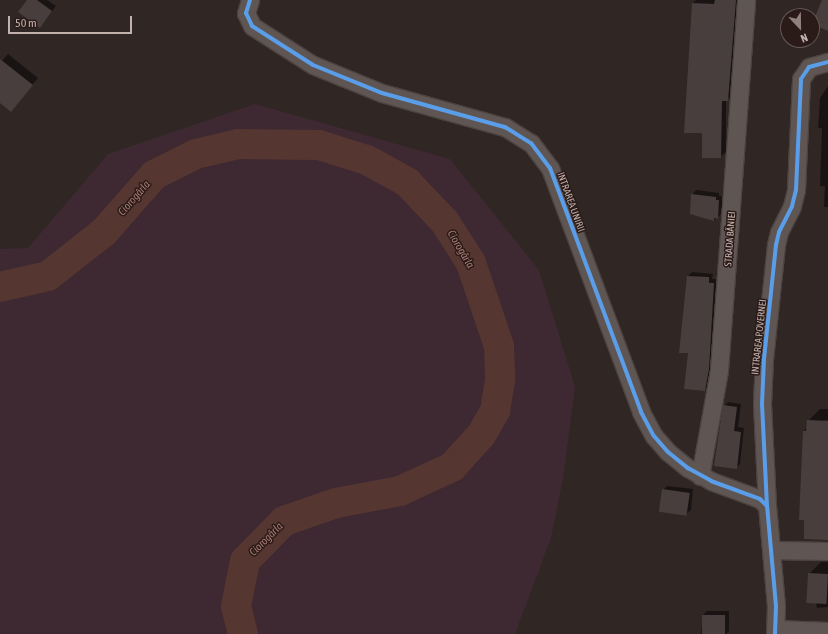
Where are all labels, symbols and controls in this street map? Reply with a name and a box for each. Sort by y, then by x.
scale bar [10,8,134,34]
north arrow [780,8,820,48]
text: 50 m [15,16,37,30]
text: N [799,31,809,45]
street label: INTRAREA UNIRII [555,170,587,234]
water label: Ciorogârla [115,178,153,218]
street label: STRADA BĂNIEI [722,211,738,267]
water label: Ciorogârla [445,228,477,270]
street label: INTRAREA POVERNEI [749,299,769,375]
water label: Ciorogârla [247,520,285,558]

